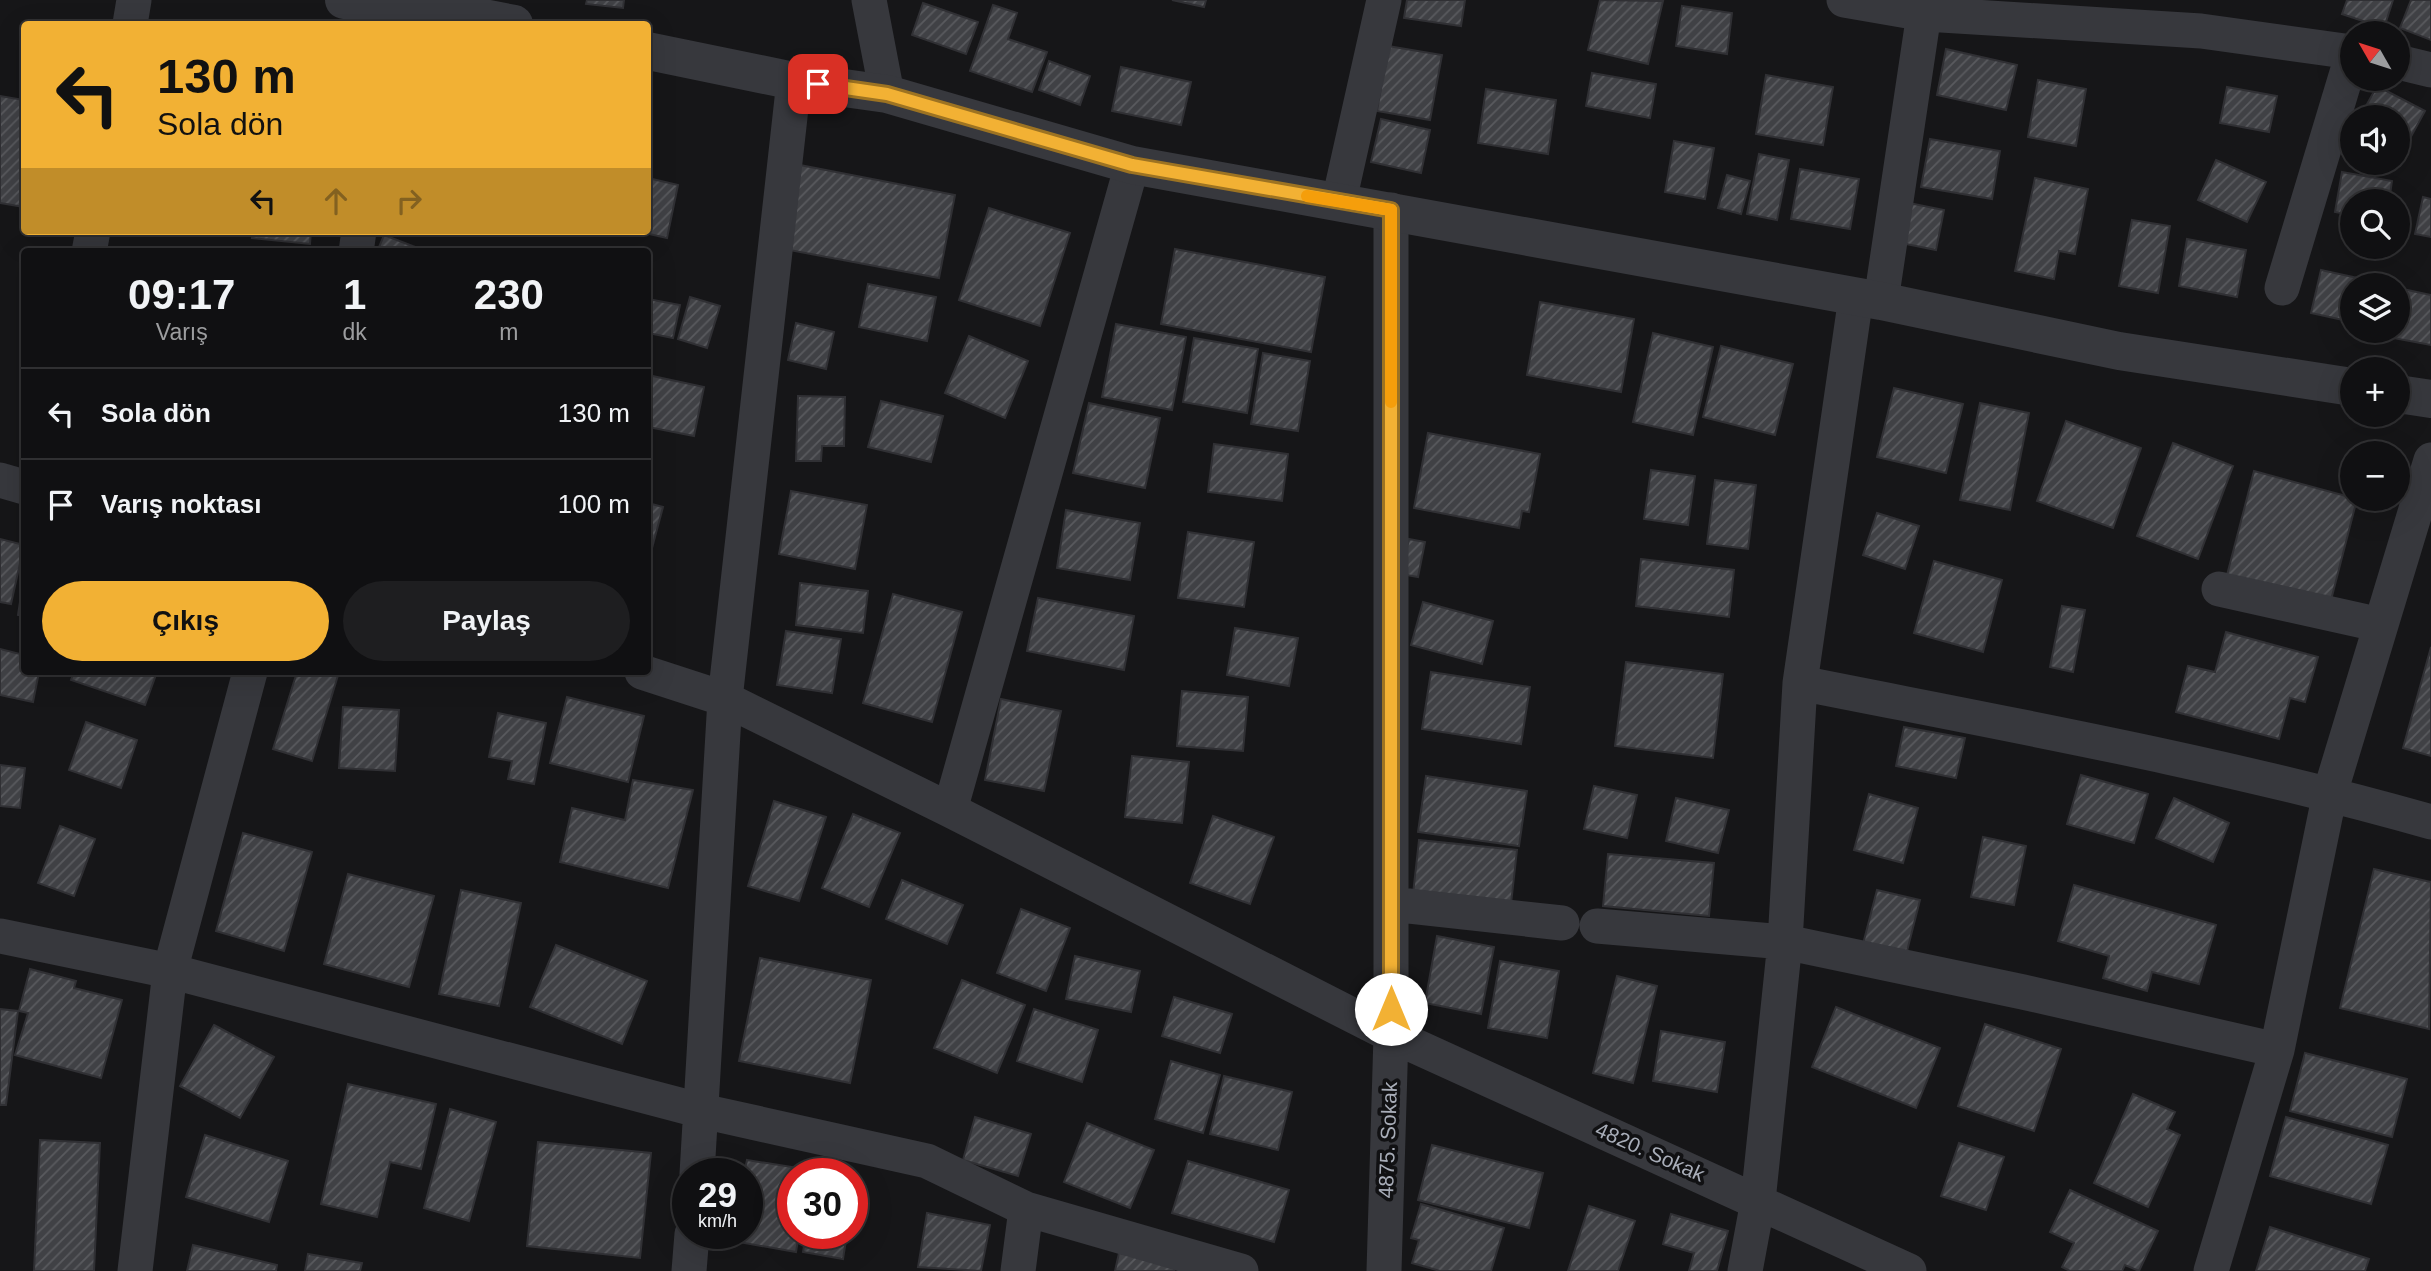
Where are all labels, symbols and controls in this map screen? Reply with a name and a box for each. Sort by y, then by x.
north arrow [2340,21,2410,91]
map controls [2340,21,2410,511]
icon: left [42,49,133,140]
text: 130 m [157,49,296,103]
pin [788,54,848,114]
icon: arrive [799,65,837,103]
button: sound [2340,105,2410,175]
text: Sola dön [157,106,283,142]
icon: left [244,182,282,220]
icon: ahead [317,182,355,220]
icon: right [390,182,428,220]
button: search [2340,189,2410,259]
text: 09:17 [128,271,235,318]
text: 1 [343,271,366,318]
text: 230 [474,271,544,318]
button: layers [2340,273,2410,343]
text: Varış [156,319,208,345]
text: dk [343,319,367,345]
text: m [499,319,518,345]
button: + [2340,357,2410,427]
icon: left [42,395,80,433]
text: Sola dön [101,398,211,428]
text: 130 m [558,398,630,428]
button: − [2340,441,2410,511]
icon: arrive [42,486,80,524]
text: Varış noktası [101,489,261,519]
text: 100 m [558,489,630,519]
button: Çıkış [42,581,329,661]
button: Paylaş [343,581,630,661]
position arrow [1354,972,1428,1046]
street label: 4875. Sokak [1374,1081,1401,1199]
street label: 4820. Sokak [1592,1117,1709,1186]
speed limit sign: 30 [777,1158,868,1249]
text: 29 [698,1175,737,1214]
text: km/h [698,1211,737,1231]

